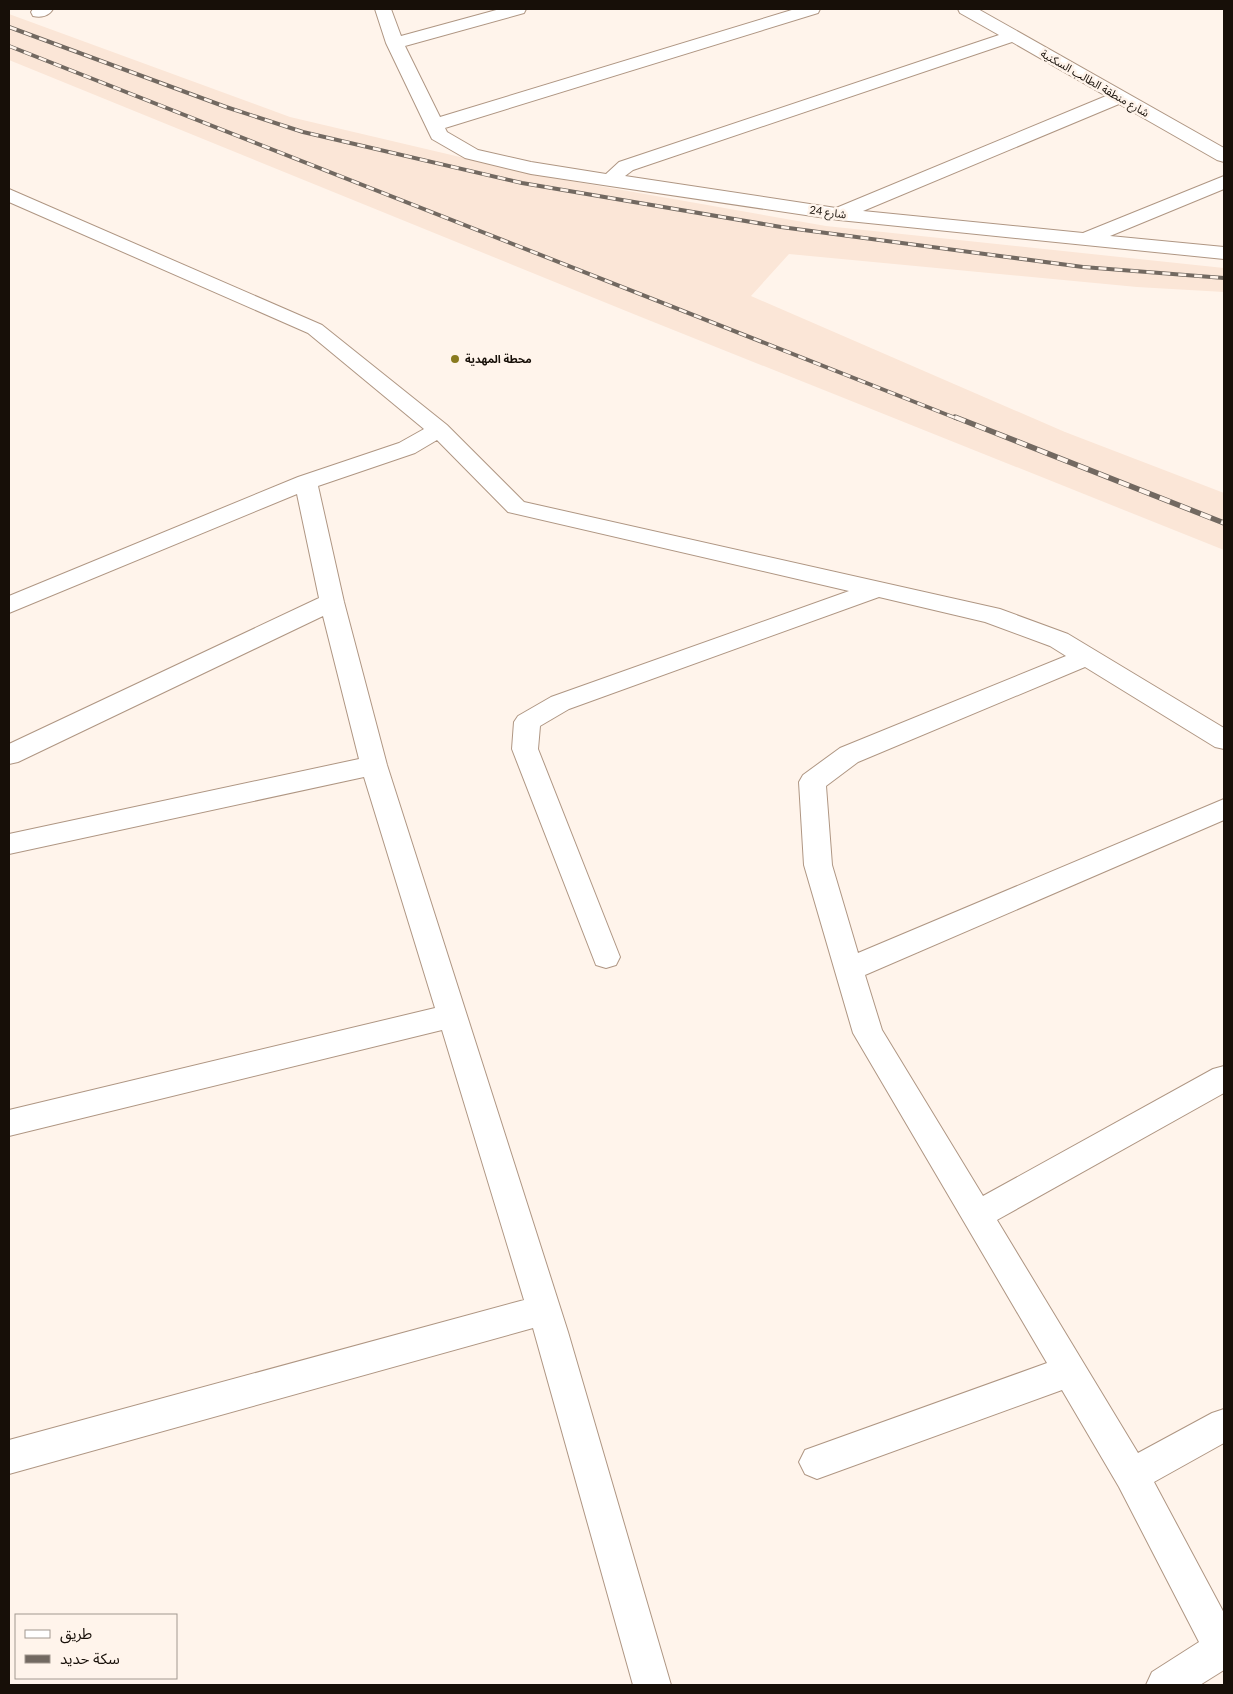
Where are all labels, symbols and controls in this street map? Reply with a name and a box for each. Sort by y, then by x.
street label: شارع منطقة الطالب السكنية [1038,46,1152,121]
street label: شارع 24 [809,202,848,223]
place label: محطة المهدية [465,352,532,366]
marker: محطة المهدية [449,353,461,365]
legend [15,1614,178,1679]
text: طريق [60,1624,92,1644]
text: سكة حديد [60,1649,120,1667]

